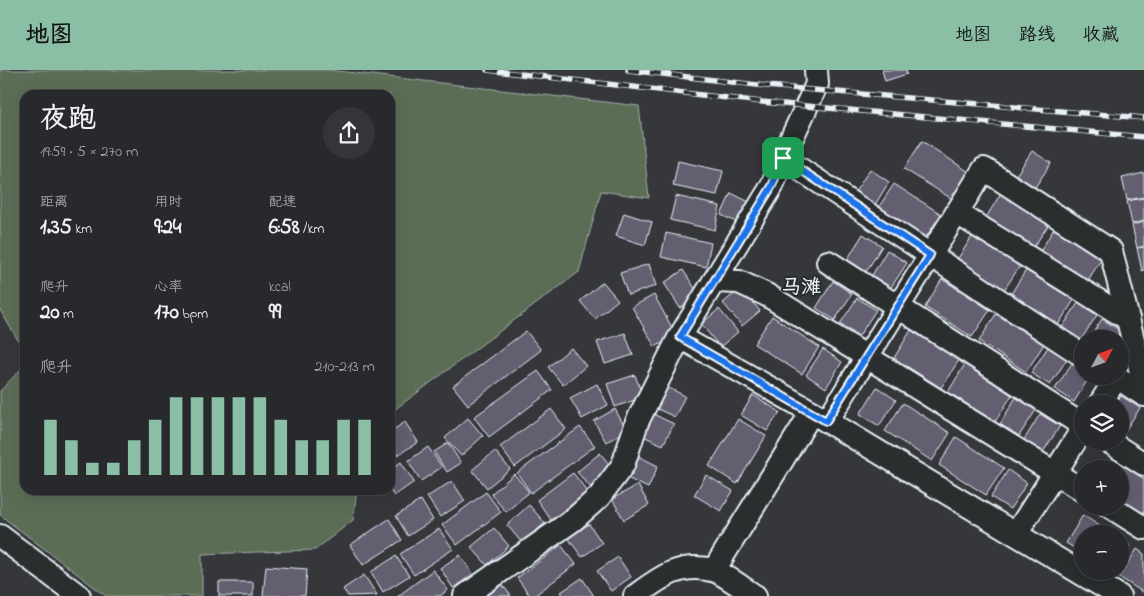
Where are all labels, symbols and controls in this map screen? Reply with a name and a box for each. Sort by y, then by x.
text: 地图 [25,19,73,54]
text: 地图 [955,23,991,49]
text: 路线 [1019,23,1055,49]
text: 收藏 [1083,23,1119,49]
text: 夜跑 [40,100,96,141]
button: share [323,107,375,159]
pin [762,137,804,179]
text: 19:59 · 5 × 270 m [40,140,138,164]
icon: arrive [769,144,797,172]
text: 距离 [40,192,68,213]
text: 用时 [154,192,182,213]
text: 配速 [269,192,297,213]
text: 1.35 [40,213,72,243]
text: 9:24 [154,213,182,243]
text: 6:58 [269,213,300,243]
text: km [72,219,92,240]
text: /km [300,219,324,240]
district label: 马滩 [781,274,821,303]
text: 爬升 [40,277,68,298]
text: 心率 [154,277,182,298]
text: kcal [269,277,291,298]
text: 20 [40,298,60,328]
text: 170 [154,298,179,328]
text: 99 [269,298,281,328]
text: m [60,304,74,325]
text: bpm [179,304,208,325]
north arrow [1074,330,1129,385]
map controls [1074,330,1129,580]
text: 210–213 m [314,355,375,379]
text: 爬升 [40,356,72,380]
button: layers [1074,395,1129,450]
button: + [1074,460,1129,515]
button: − [1074,525,1129,580]

